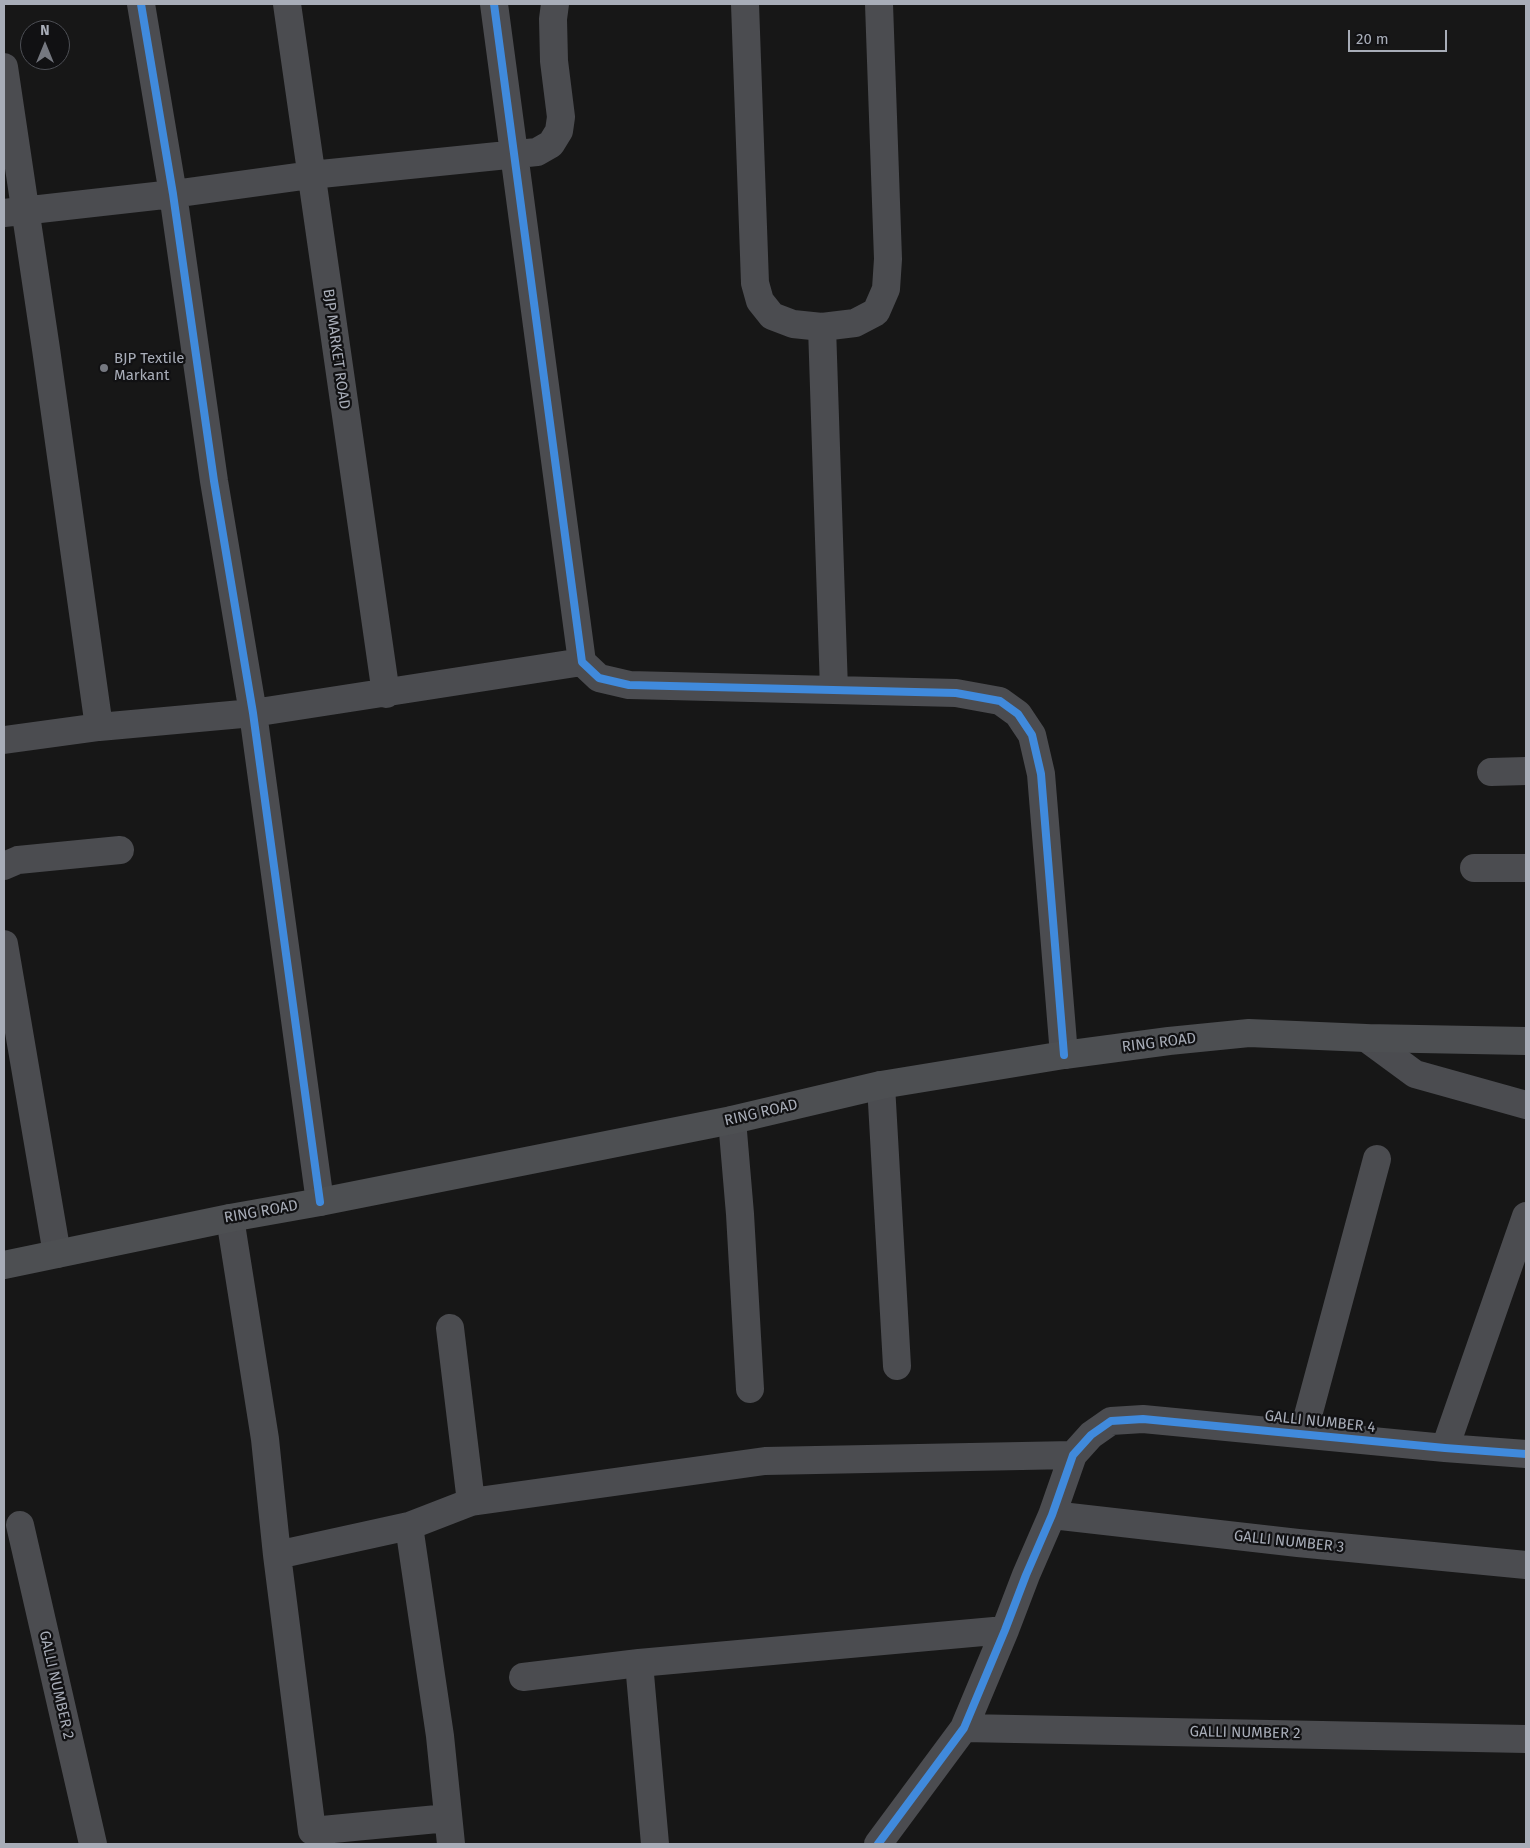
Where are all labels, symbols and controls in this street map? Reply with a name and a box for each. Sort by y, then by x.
north arrow [20,20,70,70]
scale bar [1350,20,1449,52]
text: N [40,22,50,39]
text: 20 m [1356,30,1389,48]
street label: BJP MARKET ROAD [319,288,353,410]
place label: BJP Textile Markant [114,350,185,385]
marker: BJP Textile Markant [98,362,110,374]
street label: RING ROAD [1121,1030,1197,1056]
street label: RING ROAD [723,1096,799,1130]
street label: RING ROAD [223,1197,299,1227]
street label: GALLI NUMBER 4 [1264,1407,1376,1437]
street label: GALLI NUMBER 3 [1233,1527,1345,1557]
street label: GALLI NUMBER 2 [35,1629,77,1741]
street label: GALLI NUMBER 2 [1189,1723,1301,1743]

